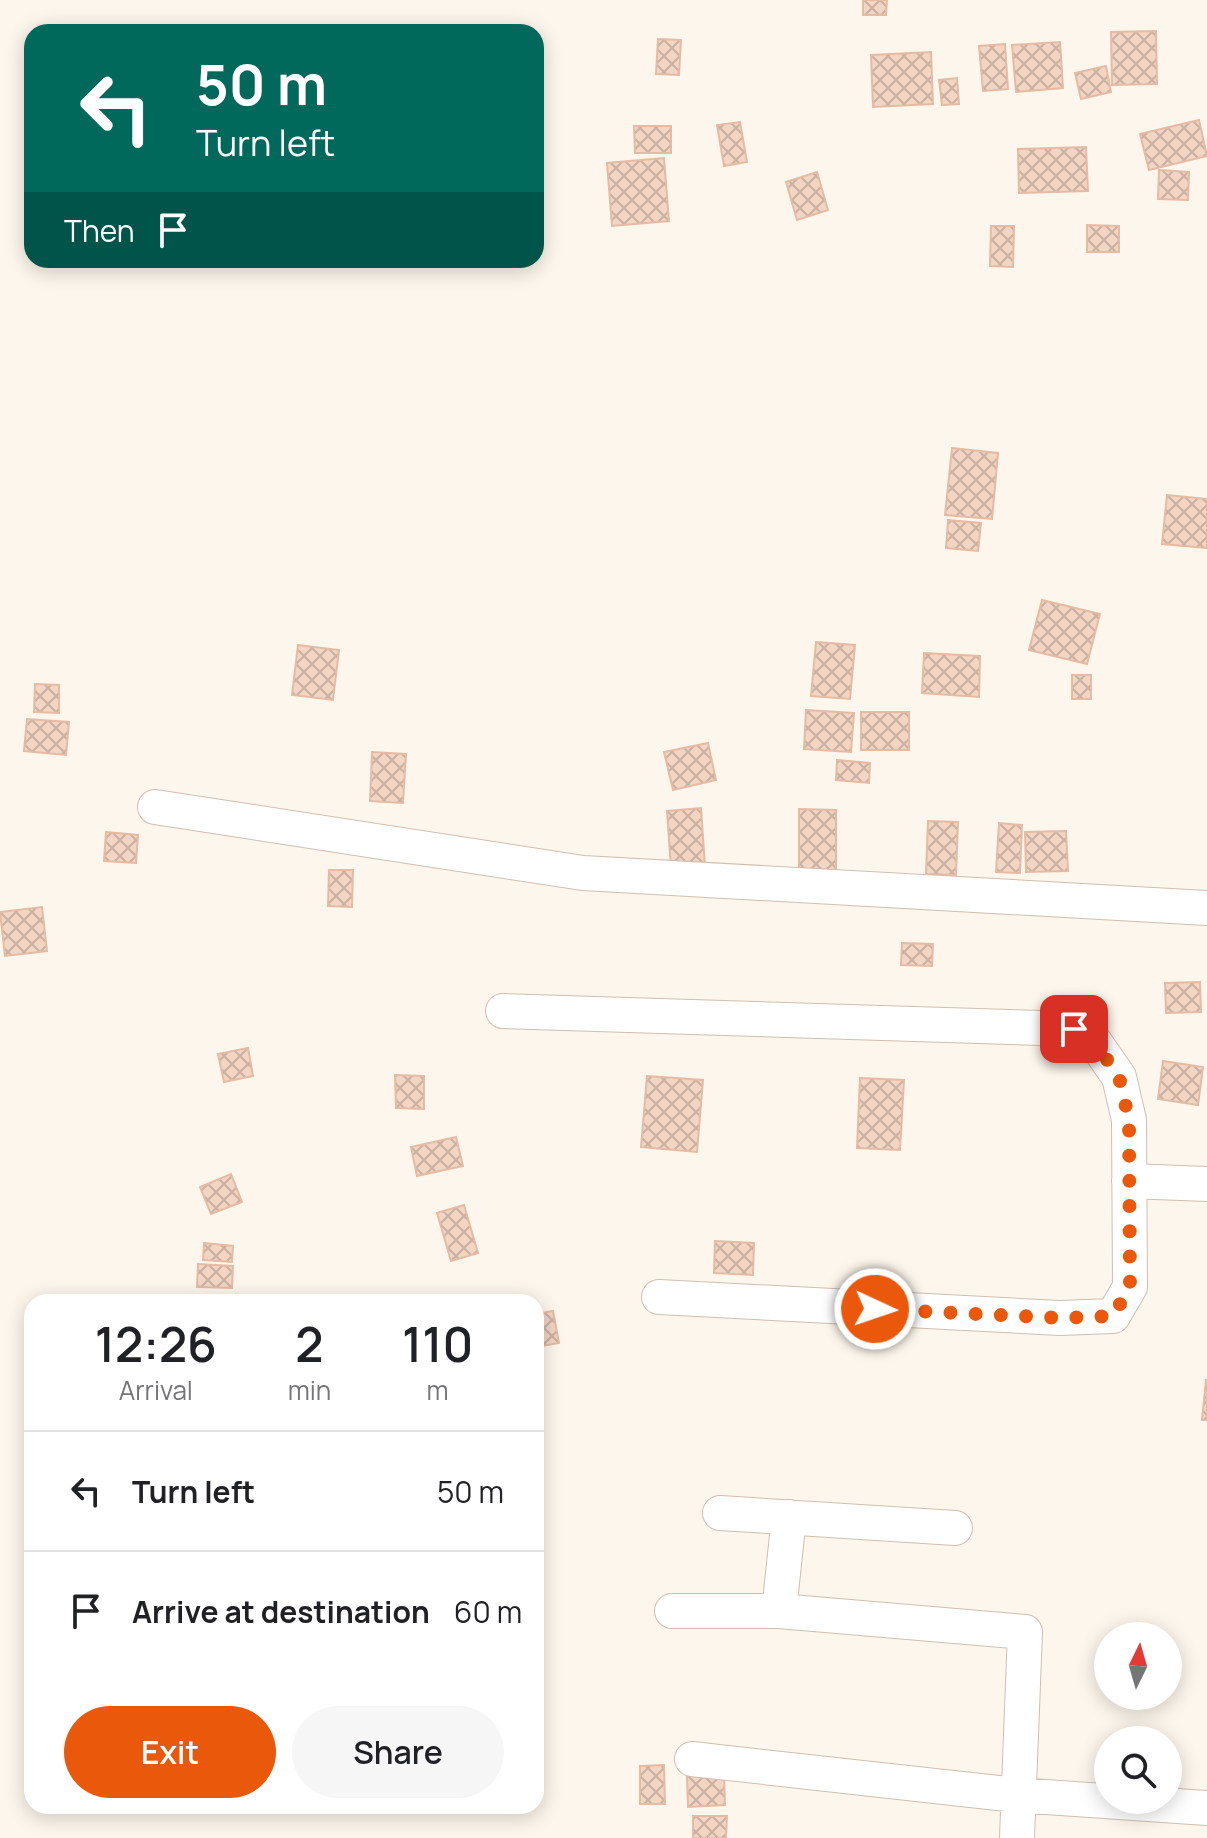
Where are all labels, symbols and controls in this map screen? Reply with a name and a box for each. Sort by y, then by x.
text: 50 m [196,45,327,122]
icon: left [64,56,168,160]
text: Turn left [196,118,335,167]
icon: arrive [151,208,195,252]
text: Then [64,210,135,251]
pin [1040,995,1108,1063]
icon: arrive [1052,1007,1096,1051]
position arrow [833,1267,917,1351]
text: 12:26 [95,1311,217,1376]
text: 2 [295,1311,324,1376]
text: 110 [402,1311,473,1376]
text: Arrival [119,1372,193,1408]
text: min [288,1372,331,1408]
text: m [427,1372,449,1408]
icon: left [64,1469,108,1513]
text: Turn left [132,1471,255,1512]
text: 50 m [437,1471,504,1512]
icon: arrive [64,1589,108,1633]
text: Arrive at destination [132,1591,430,1632]
text: 60 m [454,1591,522,1632]
north arrow [1094,1622,1182,1710]
map controls [1094,1622,1182,1814]
button: Exit [64,1706,276,1798]
button: Share [292,1706,504,1798]
button: search [1094,1726,1182,1814]

